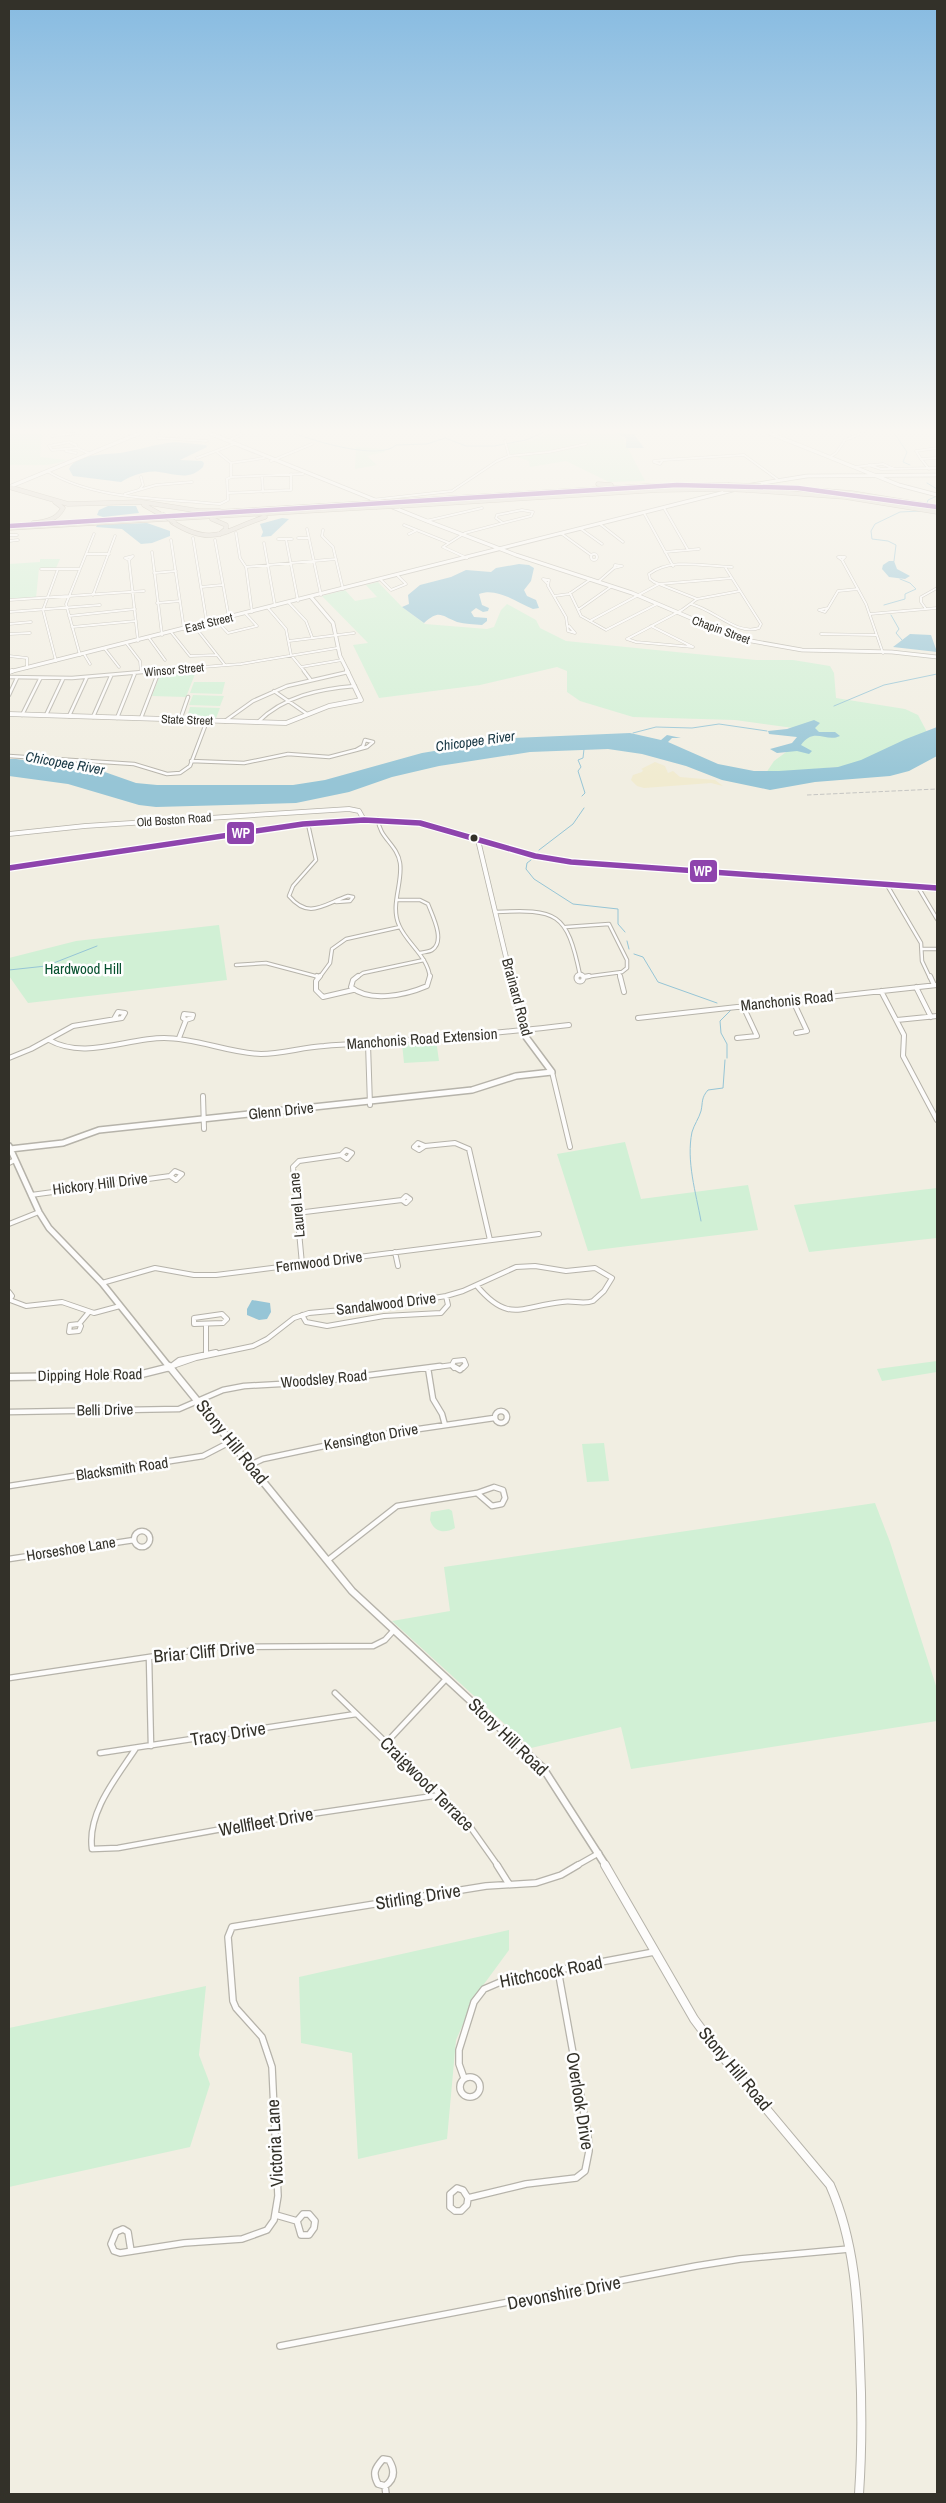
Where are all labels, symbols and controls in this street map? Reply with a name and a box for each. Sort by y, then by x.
street label: East Street [183,609,235,637]
street label: Chapin Street [690,612,753,648]
street label: Winsor Street [143,659,205,681]
street label: State Street [161,711,214,729]
water label: Chicopee River [434,726,517,755]
water label: Chicopee River [24,747,107,779]
street label: Old Boston Road [136,809,212,831]
line badge: WP [226,821,255,845]
text: WP [232,824,251,842]
unlabelled marker [469,833,479,843]
line badge: WP [689,859,718,883]
text: WP [694,862,713,880]
street label: Brainard Road [497,956,538,1038]
park label: Hardwood Hill [44,958,122,979]
street label: Manchonis Road [740,985,834,1016]
street label: Manchonis Road Extension [346,1023,498,1054]
street label: Glenn Drive [247,1097,315,1124]
street label: Hickory Hill Drive [51,1167,149,1200]
street label: Laurel Lane [283,1172,310,1238]
street label: Fernwood Drive [275,1246,363,1277]
street label: Sandalwood Drive [335,1287,437,1320]
street label: Dipping Hole Road [38,1363,142,1386]
street label: Woodsley Road [280,1364,368,1393]
street label: Stony Hill Road [190,1394,274,1489]
street label: Belli Drive [76,1399,134,1420]
street label: Kensington Drive [322,1418,420,1455]
street label: Blacksmith Road [74,1452,169,1485]
street label: Horseshoe Lane [25,1531,117,1566]
street label: Briar Cliff Drive [152,1635,256,1668]
street label: Stony Hill Road [463,1692,554,1781]
street label: Tracy Drive [189,1715,267,1752]
street label: Craigwood Terrace [375,1731,480,1836]
street label: Wellfleet Drive [217,1801,315,1842]
street label: Stirling Drive [373,1877,462,1916]
street label: Hitchcock Road [497,1949,604,1994]
street label: Stony Hill Road [693,2021,778,2116]
street label: Overlook Drive [560,2050,601,2151]
street label: Victoria Lane [260,2099,289,2187]
street label: Devonshire Drive [505,2269,623,2316]

